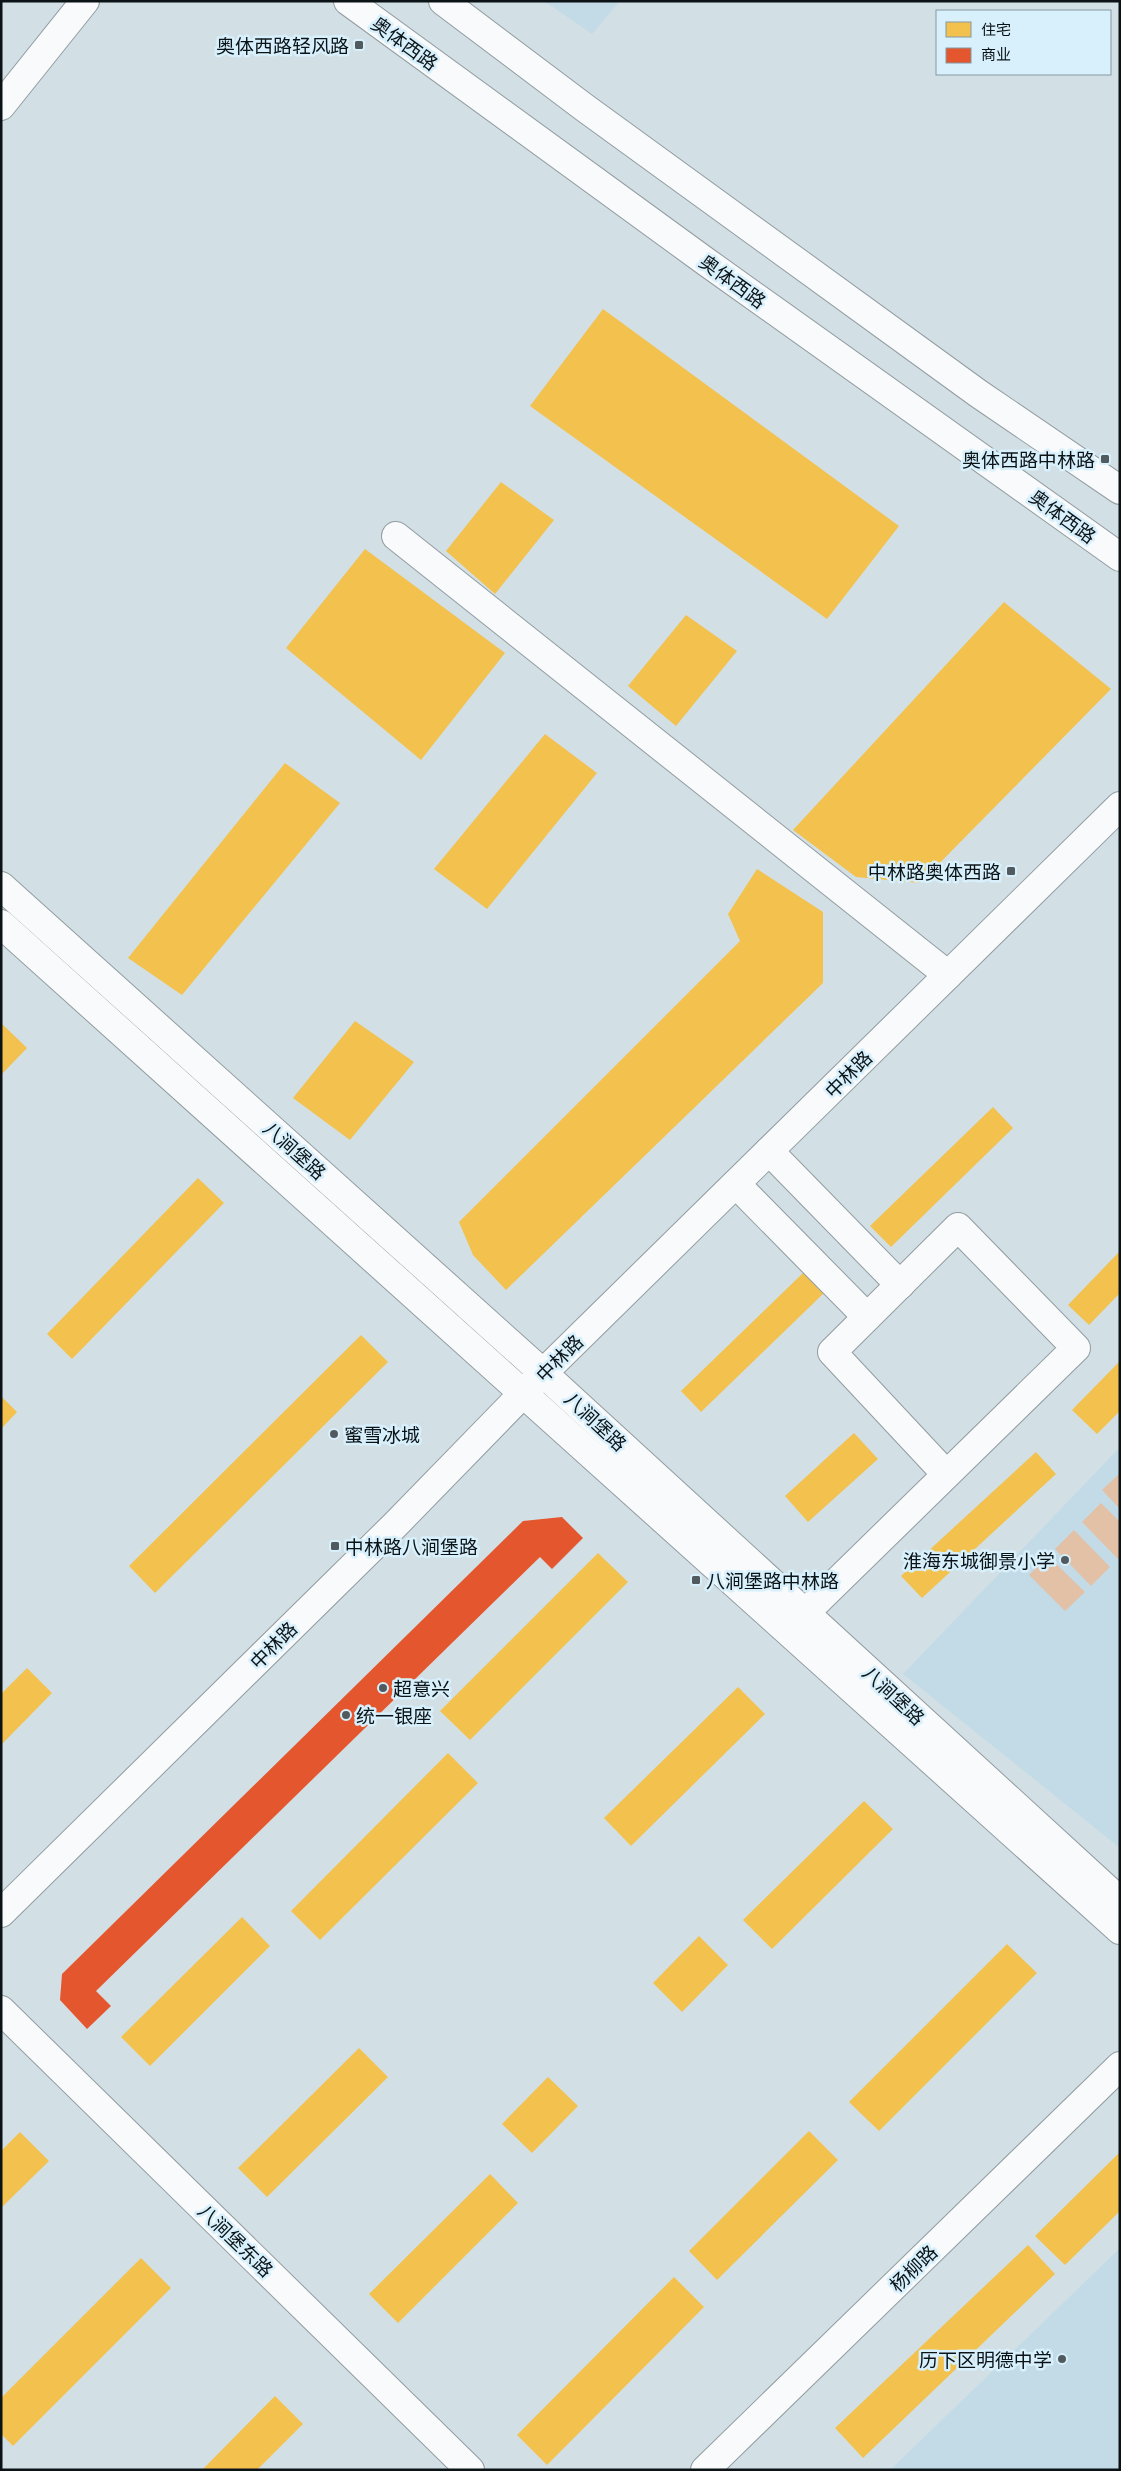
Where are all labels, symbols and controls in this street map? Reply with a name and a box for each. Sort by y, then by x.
legend [936,10,1111,75]
street label: 奥体西路 [367,11,443,75]
text: 住宅 [981,20,1011,38]
place label: 奥体西路轻风路 [216,34,349,57]
marker: 奥体西路轻风路 [353,39,365,51]
text: 商业 [981,45,1011,63]
street label: 奥体西路 [695,249,771,313]
place label: 奥体西路中林路 [962,448,1095,471]
marker: 奥体西路中林路 [1099,453,1111,465]
street label: 奥体西路 [1025,484,1101,548]
place label: 中林路奥体西路 [868,860,1001,883]
marker: 中林路奥体西路 [1005,865,1017,877]
street label: 中林路 [820,1046,876,1102]
street label: 八涧堡路 [259,1116,331,1184]
street label: 中林路 [531,1330,587,1386]
street label: 八涧堡路 [560,1387,632,1455]
place label: 蜜雪冰城 [344,1423,420,1446]
marker: 蜜雪冰城 [328,1428,340,1440]
place label: 中林路八涧堡路 [345,1535,478,1558]
marker: 中林路八涧堡路 [329,1540,341,1552]
place label: 淮海东城御景小学 [903,1549,1055,1572]
marker: 淮海东城御景小学 [1059,1554,1071,1566]
place label: 八涧堡路中林路 [706,1569,839,1592]
marker: 八涧堡路中林路 [690,1574,702,1586]
street label: 中林路 [245,1617,301,1673]
street label: 八涧堡路 [858,1661,930,1729]
place label: 超意兴 [393,1677,450,1700]
marker: 超意兴 [377,1682,389,1694]
place label: 统一银座 [356,1704,432,1727]
marker: 统一银座 [340,1709,352,1721]
street label: 八涧堡东路 [194,2199,278,2281]
street label: 杨柳路 [885,2240,941,2296]
place label: 历下区明德中学 [919,2348,1052,2371]
marker: 历下区明德中学 [1056,2353,1068,2365]

